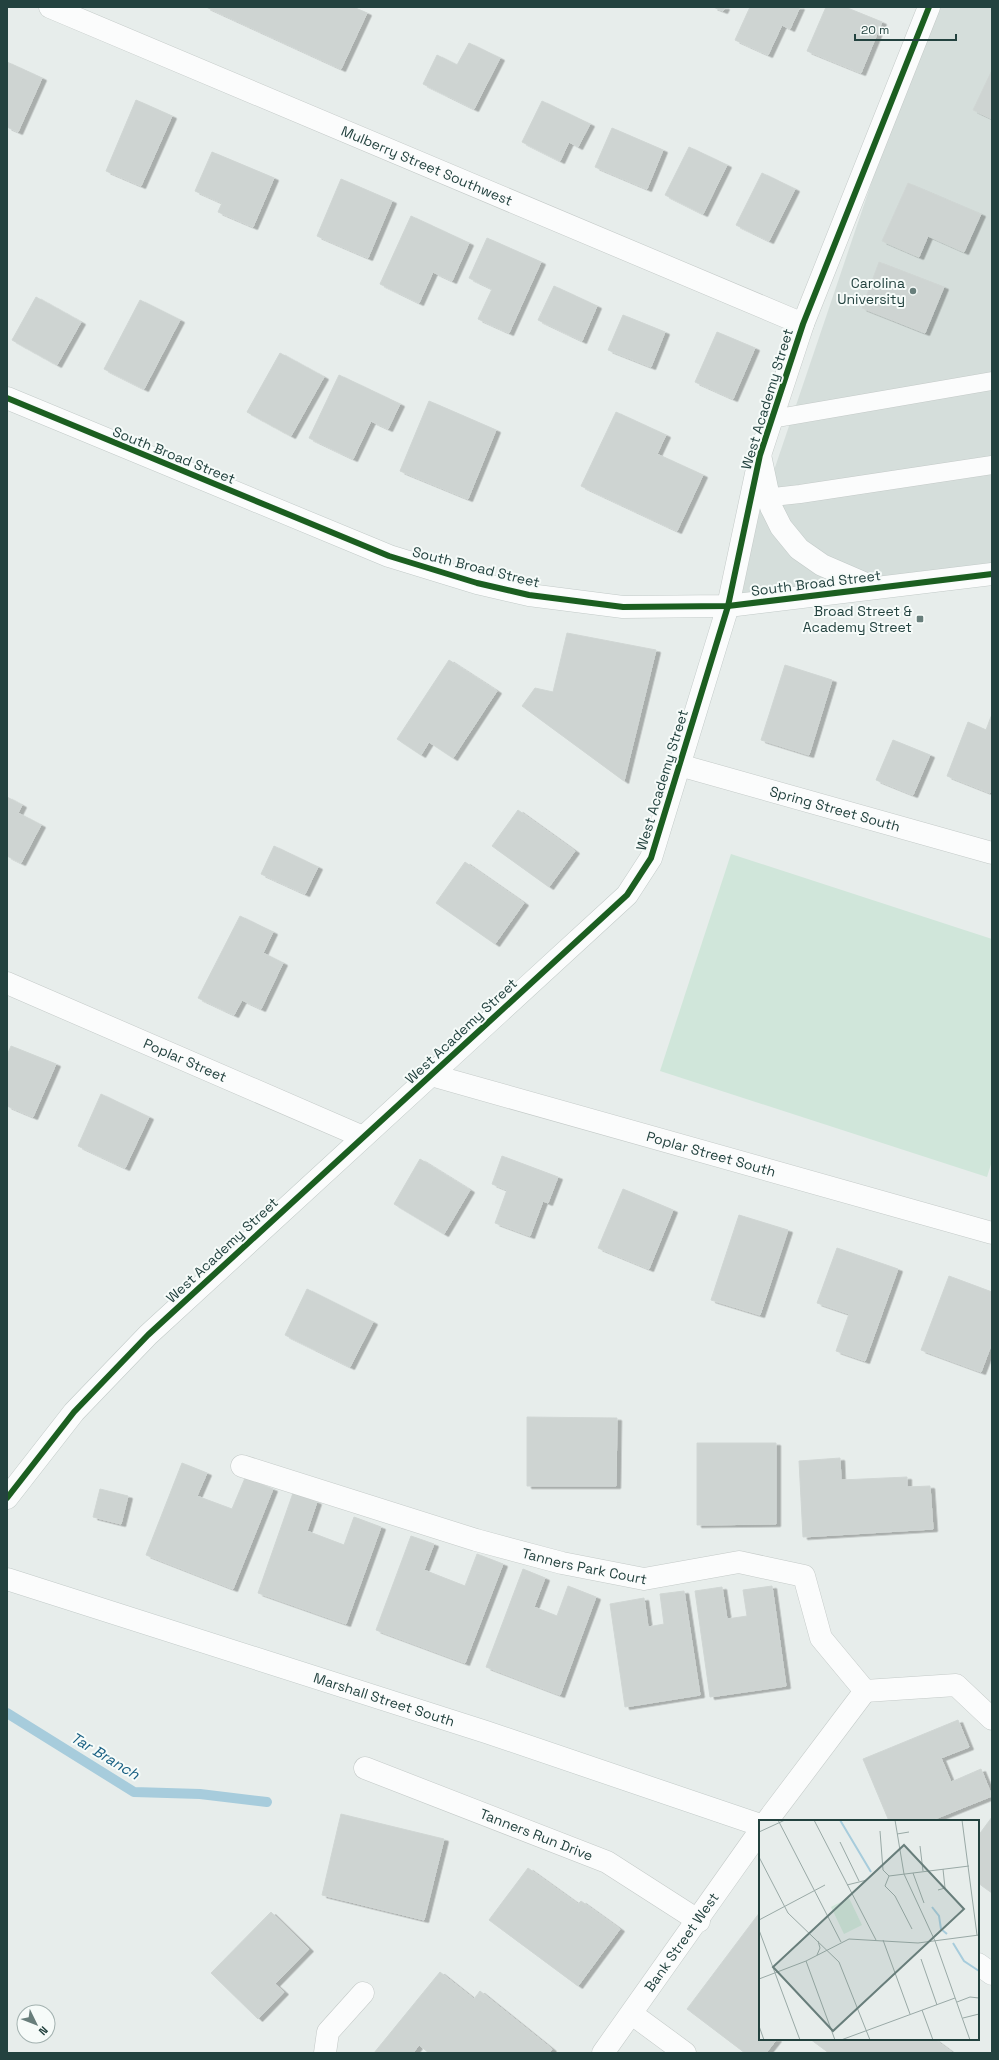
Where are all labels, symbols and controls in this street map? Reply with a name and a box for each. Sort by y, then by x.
scale bar [855,16,956,42]
text: 20 m [861,22,889,38]
street label: Mulberry Street Southwest [338,122,515,210]
place label: Carolina University [837,274,905,308]
marker: Carolina University [908,286,918,296]
street label: West Academy Street [737,326,797,472]
street label: South Broad Street [110,422,238,488]
street label: South Broad Street [410,542,542,592]
street label: South Broad Street [750,566,882,600]
place label: Broad Street & Academy Street [803,602,913,636]
marker: Broad Street & Academy Street [915,614,925,624]
street label: West Academy Street [632,707,692,853]
street label: Spring Street South [768,782,902,836]
street label: West Academy Street [401,974,521,1088]
street label: Poplar Street [141,1034,230,1086]
street label: Poplar Street South [644,1127,778,1181]
street label: West Academy Street [162,1193,282,1307]
street label: Tanners Park Court [520,1544,648,1588]
street label: Marshall Street South [311,1669,457,1730]
water label: Tar Branch [67,1728,144,1784]
street label: Tanners Run Drive [477,1805,596,1865]
inset map [759,1820,979,2040]
street label: Bank Street West [640,1889,723,1995]
north arrow [16,2004,56,2044]
text: N [36,2023,51,2038]

